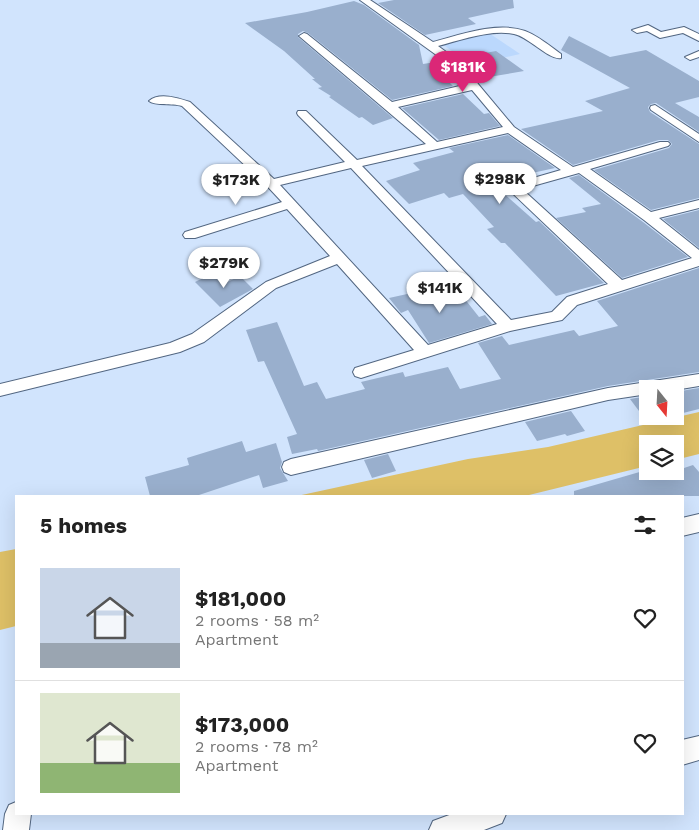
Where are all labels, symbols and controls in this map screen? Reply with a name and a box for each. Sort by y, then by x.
pin: $181K [428,51,498,93]
text: $181K [440,57,486,76]
pin: $298K [465,162,535,205]
pin: $173K [201,164,271,206]
text: $298K [475,169,525,188]
text: $173K [212,170,260,189]
pin: $279K [189,246,259,289]
text: $279K [199,253,249,272]
pin: $141K [405,272,475,314]
text: $141K [417,278,463,297]
north arrow [639,380,684,425]
map controls [639,380,684,480]
button: layers [639,435,684,480]
icon: filters [631,511,659,539]
text: 5 homes [40,513,127,538]
text: $181,000 [195,586,286,611]
icon: home [80,588,140,648]
icon: heart [631,604,659,632]
text: 2 rooms · 58 m² [195,611,319,630]
text: Apartment [195,630,278,649]
text: $173,000 [195,712,289,737]
icon: home [80,713,140,773]
icon: heart [631,729,659,757]
text: 2 rooms · 78 m² [195,737,318,756]
text: Apartment [195,756,278,775]

